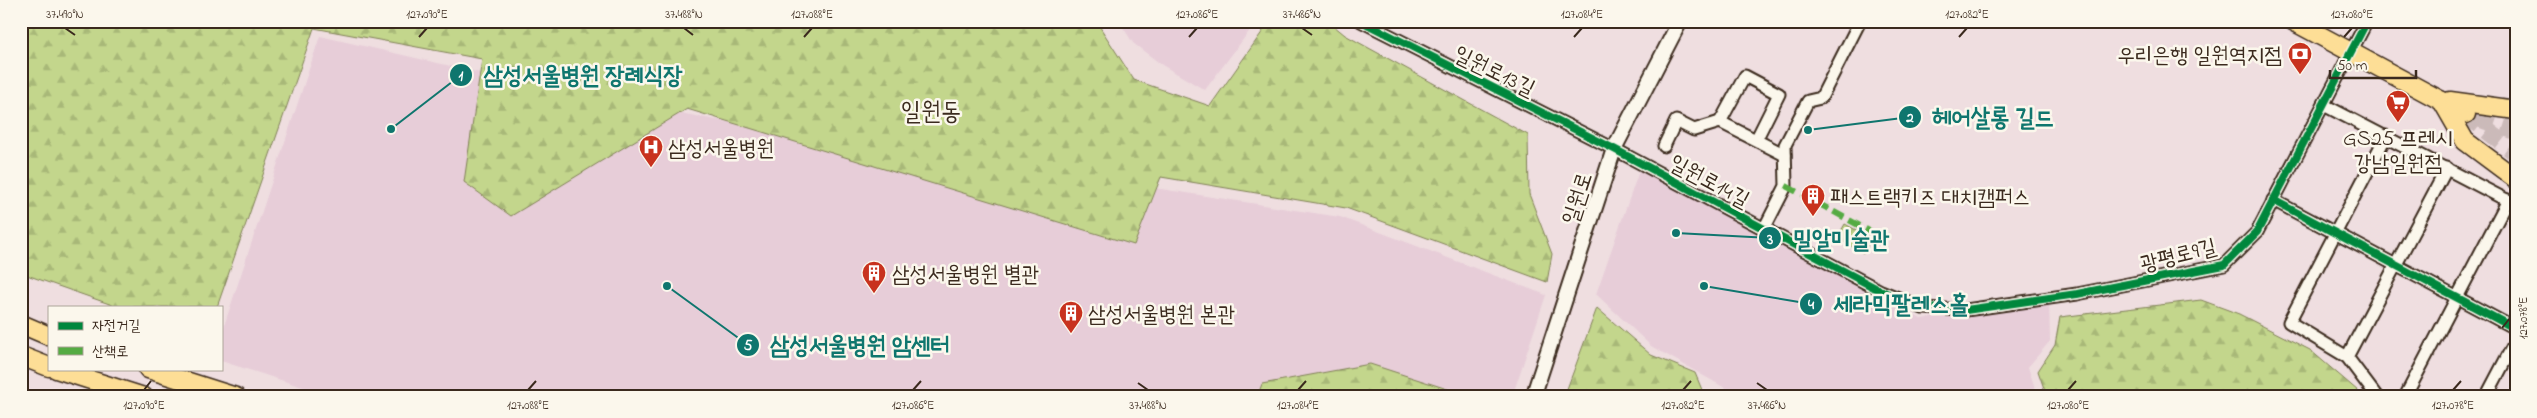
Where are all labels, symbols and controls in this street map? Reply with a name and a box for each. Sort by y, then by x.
text: 37.490°N [46,6,84,24]
text: 127.090°E [406,6,448,24]
text: 37.488°N [665,6,703,24]
text: 127.088°E [791,6,833,24]
text: 127.086°E [1176,6,1218,24]
text: 37.486°N [1283,6,1321,24]
text: 127.084°E [1561,6,1603,24]
text: 127.082°E [1945,6,1989,24]
text: 127.080°E [2331,6,2373,24]
street label: 일원로13길 [1448,39,1540,106]
place label: 우리은행 일원역지점 [2117,41,2282,73]
bank icon: 우리은행 일원역지점 [2287,41,2313,75]
scale bar [2330,48,2416,80]
callout: 삼성서울병원 장례식장 [449,55,693,94]
text: 50 m [2337,55,2368,77]
text: 삼성서울병원 장례식장 [483,60,683,95]
text: 1 [459,65,464,87]
supermarket icon: GS25 프레시 강남일원점 [2385,89,2411,123]
district label: 일원동 [901,95,961,131]
callout: 헤어살롱 길드 [1898,97,2064,136]
text: 헤어살롱 길드 [1932,102,2054,137]
text: 2 [1905,107,1914,129]
place label: GS25 프레시 강남일원점 [2343,124,2453,181]
hospital icon: 삼성서울병원 [638,134,664,168]
place label: 삼성서울병원 [668,134,774,166]
street label: 일원로14길 [1663,148,1755,217]
street label: 일원로 [1555,169,1602,229]
building icon: 패스트랙키즈 대치캠퍼스 [1800,183,1826,217]
place label: 패스트랙키즈 대치캠퍼스 [1830,183,2030,215]
callout: 밀알미술관 [1757,219,1899,258]
text: 밀알미술관 [1793,224,1890,259]
text: 3 [1766,229,1773,251]
street label: 광평로9길 [2137,232,2220,282]
building icon: 삼성서울병원 별관 [861,260,887,294]
place label: 삼성서울병원 별관 [892,260,1039,292]
callout: 세라믹팔레스홀 [1798,284,1979,323]
text: 세라믹팔레스홀 [1832,289,1969,324]
text: 4 [1807,294,1815,316]
text: 127.078°E [2515,297,2533,339]
building icon: 삼성서울병원 본관 [1058,300,1084,334]
place label: 삼성서울병원 본관 [1088,300,1235,332]
legend [48,306,222,370]
text: 자전거길 [92,315,140,337]
callout: 삼성서울병원 암센터 [735,326,960,365]
text: 삼성서울병원 암센터 [770,330,950,365]
text: 5 [744,335,753,357]
text: 산책로 [92,341,128,363]
text: 127.090°E [123,397,165,415]
text: 127.088°E [507,397,549,415]
text: 127.086°E [892,397,934,415]
text: 37.488°N [1129,397,1167,415]
text: 127.084°E [1277,397,1319,415]
text: 127.082°E [1661,397,1705,415]
text: 37.486°N [1748,397,1786,415]
text: 127.080°E [2047,397,2089,415]
text: 127.078°E [2432,397,2474,415]

